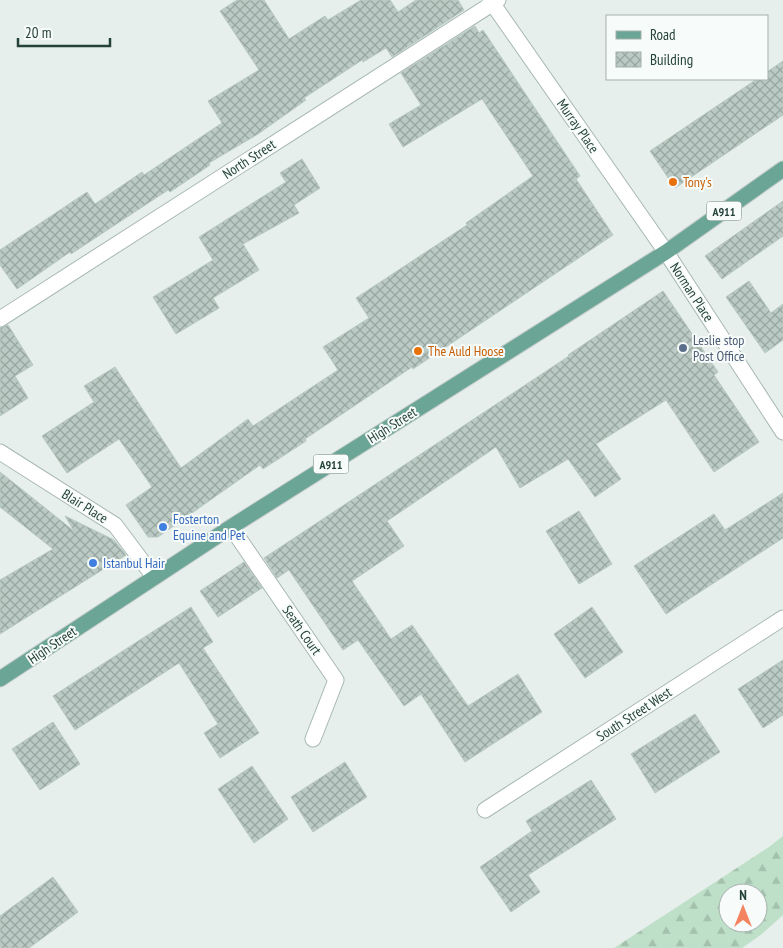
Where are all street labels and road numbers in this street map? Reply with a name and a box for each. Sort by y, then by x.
street label: Murray Place [553,96,603,157]
street label: North Street [219,135,279,183]
road number: A911 [706,202,742,220]
street label: Norman Place [666,259,718,325]
street label: High Street [364,403,420,447]
road number: A911 [314,454,348,474]
street label: Blair Place [59,485,112,527]
street label: Seath Court [278,602,326,658]
street label: High Street [24,622,80,668]
street label: South Street West [593,683,675,745]

